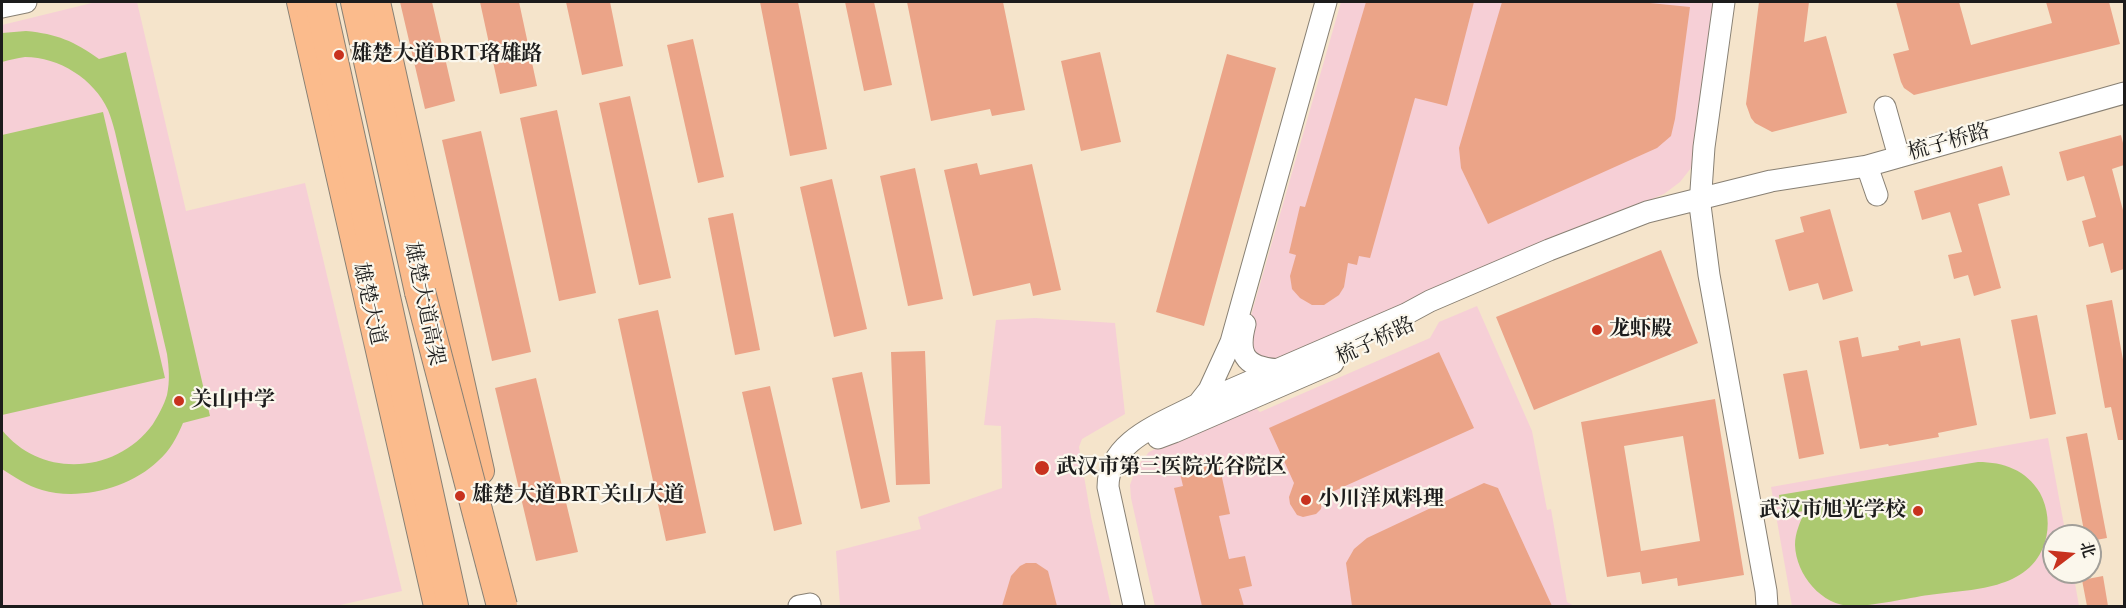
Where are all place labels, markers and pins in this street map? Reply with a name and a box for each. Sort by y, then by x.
place label: 雄楚大道BRT珞雄路 [351,42,542,68]
marker: 雄楚大道BRT珞雄路 [332,48,346,62]
place label: 龙虾殿 [1609,317,1672,343]
marker: 龙虾殿 [1590,323,1604,337]
place label: 关山中学 [191,388,275,414]
marker: 关山中学 [172,394,186,408]
place label: 武汉市第三医院光谷院区 [1056,455,1287,481]
marker: 武汉市第三医院光谷院区 [1033,459,1051,477]
place label: 雄楚大道BRT关山大道 [472,483,684,509]
place label: 小川洋风料理 [1318,487,1444,513]
marker: 雄楚大道BRT关山大道 [453,489,467,503]
marker: 小川洋风料理 [1299,493,1313,507]
place label: 武汉市旭光学校 [1759,498,1906,524]
marker: 武汉市旭光学校 [1911,504,1925,518]

